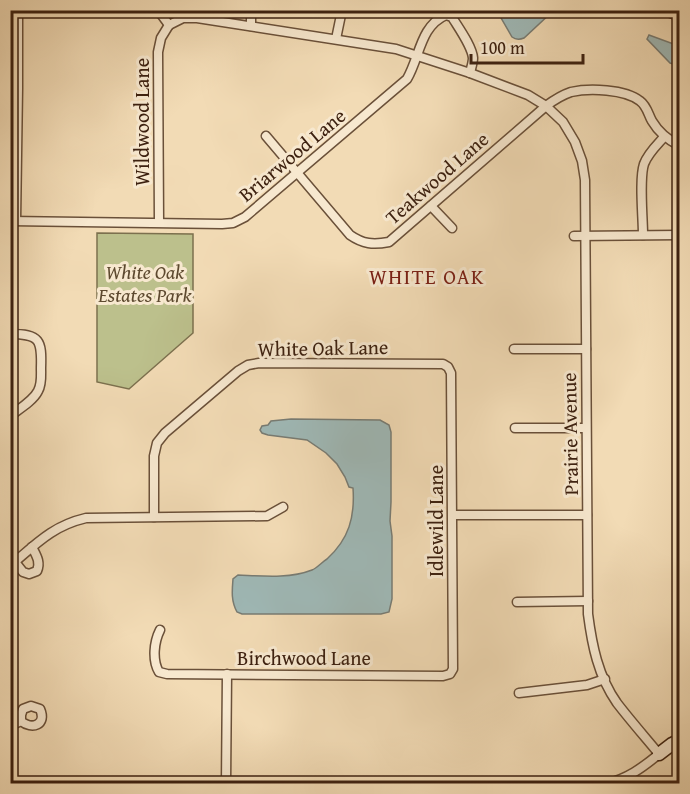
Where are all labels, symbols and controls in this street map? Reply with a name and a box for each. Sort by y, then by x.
scale bar [471,27,584,65]
text: 100 m [480,34,525,61]
street label: Wildwood Lane [127,58,156,186]
street label: Briarwood Lane [232,101,352,208]
street label: Teakwood Lane [379,124,495,231]
park label: White Oak Estates Park [97,257,193,309]
district label: WHITE OAK [369,261,485,292]
street label: White Oak Lane [257,332,389,363]
street label: Prairie Avenue [554,372,585,496]
street label: Idlewild Lane [421,465,450,577]
street label: Birchwood Lane [237,643,371,672]

